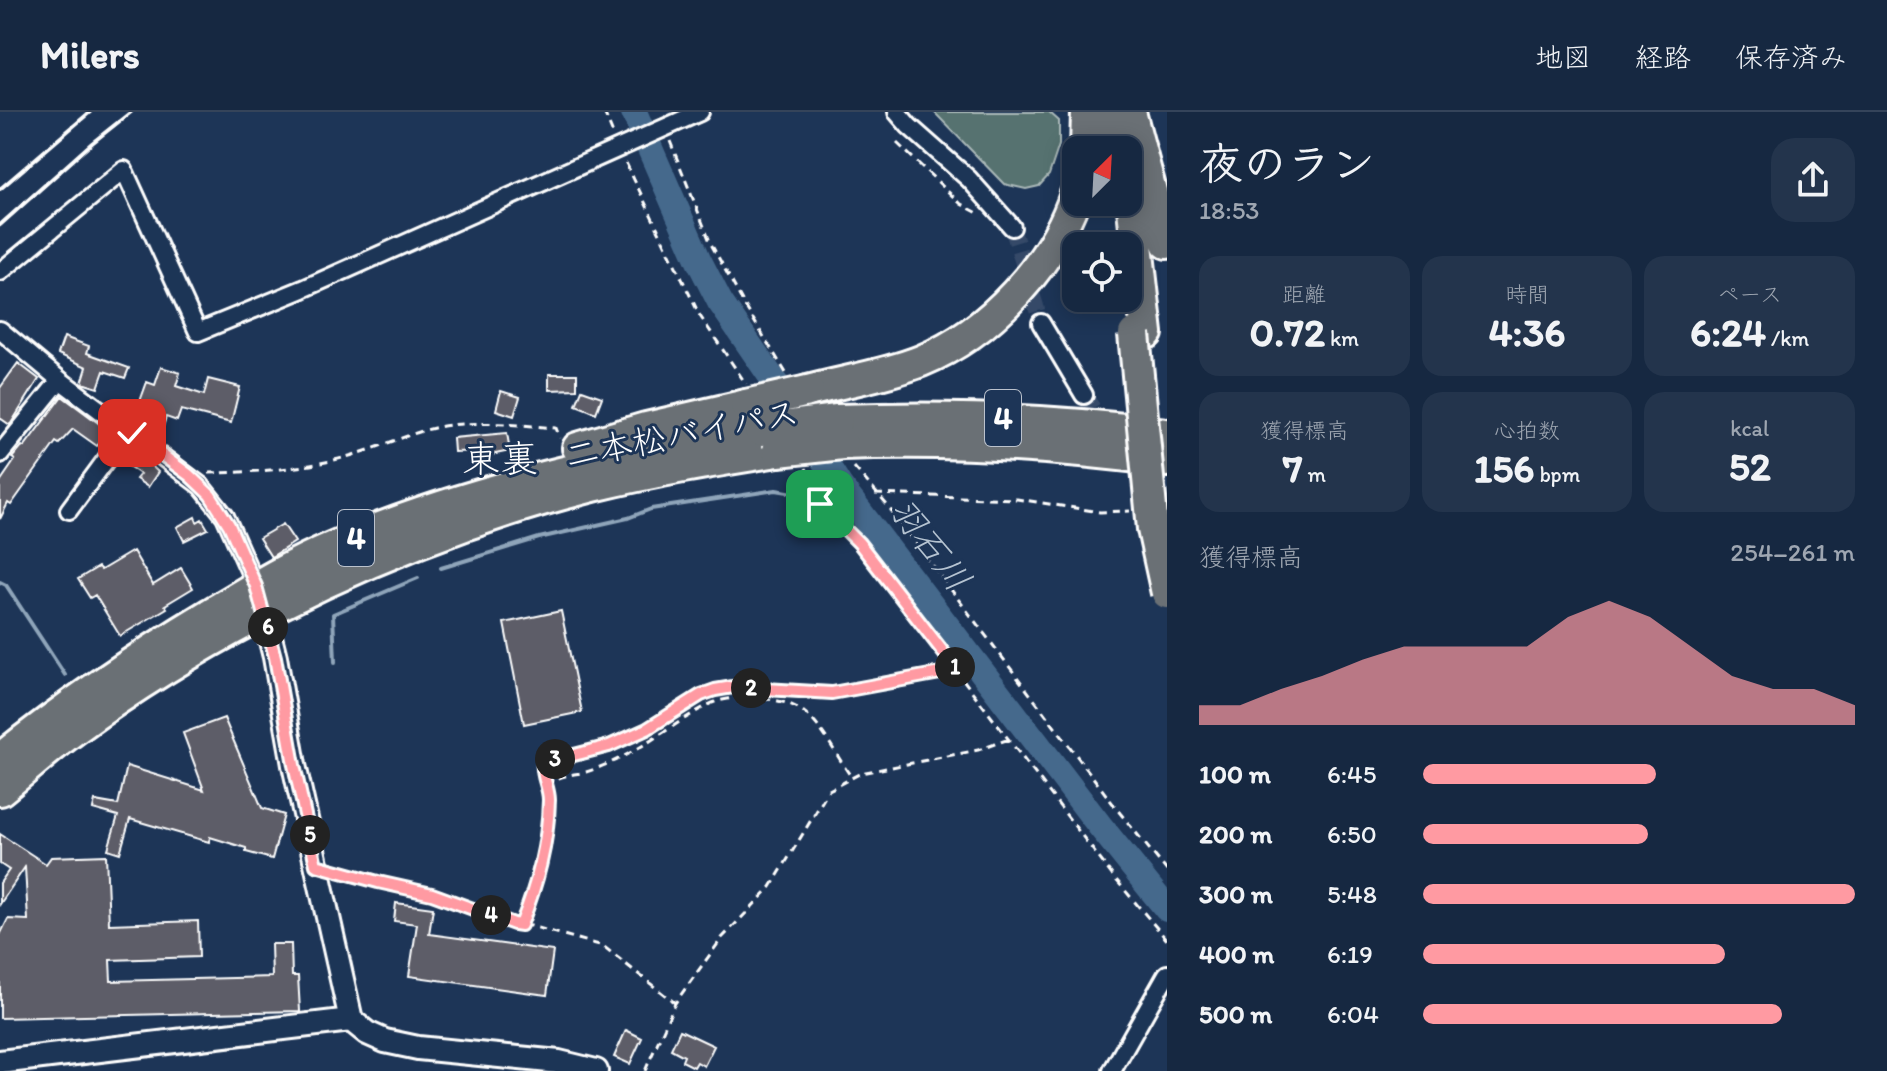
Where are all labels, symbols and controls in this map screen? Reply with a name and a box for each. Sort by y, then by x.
text: Milers [40,32,140,78]
text: 地図 [1535,40,1591,74]
text: 経路 [1635,40,1691,74]
text: 保存済み [1735,40,1847,74]
north arrow [1062,136,1142,216]
map controls [1062,136,1142,312]
text: 夜のラン [1199,137,1375,190]
button: share [1771,138,1855,222]
text: 18:53 [1199,194,1260,226]
button: locate [1062,232,1142,312]
text: 距離 [1282,281,1326,308]
text: 時間 [1505,281,1549,308]
text: ペース [1717,281,1782,308]
text: 0.72 [1250,308,1325,356]
text: 4:36 [1489,308,1565,356]
text: 6:24 [1690,308,1766,356]
text: km [1325,325,1359,352]
text: /km [1766,325,1809,352]
road number: 4 [985,390,1021,446]
street label: 二本松バイパス [562,391,802,477]
pin [98,399,166,467]
icon: check [110,411,154,455]
text: kcal [1730,415,1769,442]
text: 獲得標高 [1260,417,1348,444]
text: 心拍数 [1494,417,1560,444]
district label: 東裏 [462,436,538,482]
text: 52 [1729,442,1771,490]
text: 7 [1283,444,1303,492]
text: 156 [1474,444,1534,492]
text: m [1303,461,1326,488]
text: bpm [1534,461,1580,488]
pin [786,470,854,538]
icon: arrive [798,482,842,526]
water label: 羽石川 [880,488,980,600]
road number: 4 [338,510,374,566]
text: 254–261 m [1730,536,1855,568]
text: 獲得標高 [1199,541,1303,573]
pin: 6 [248,607,288,647]
text: 6 [262,613,274,640]
pin: 1 [935,647,975,687]
text: 1 [950,653,960,680]
pin: 2 [731,668,771,708]
text: 2 [745,674,757,701]
pin: 3 [535,739,575,779]
text: 3 [549,745,561,772]
text: 100 m [1199,758,1271,790]
text: 6:45 [1327,758,1376,790]
pin: 5 [290,815,330,855]
text: 200 m [1199,818,1272,850]
text: 6:50 [1327,818,1377,850]
text: 5 [304,821,316,848]
text: 300 m [1199,878,1273,910]
text: 5:48 [1327,878,1377,910]
pin: 4 [471,895,511,935]
text: 4 [484,901,498,928]
text: 400 m [1199,938,1274,970]
text: 6:19 [1327,938,1373,970]
text: 500 m [1199,998,1272,1030]
text: 6:04 [1327,998,1379,1030]

